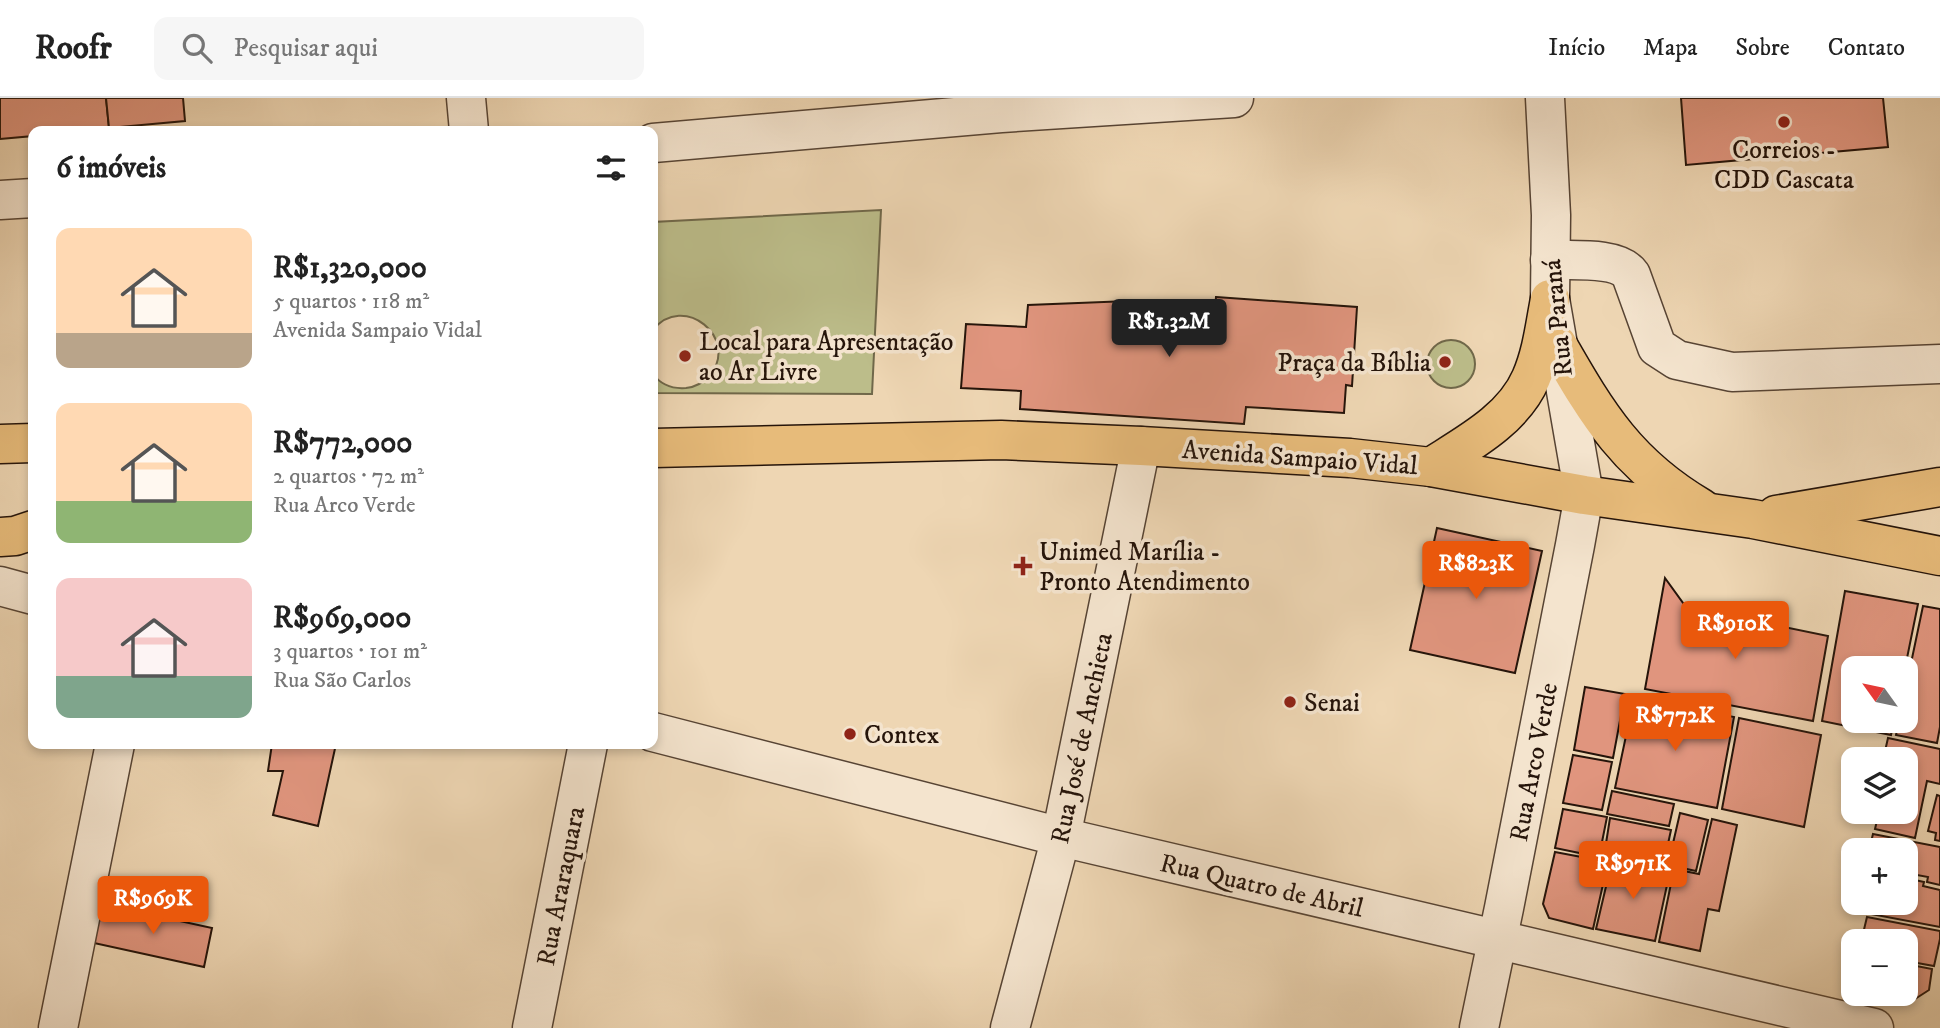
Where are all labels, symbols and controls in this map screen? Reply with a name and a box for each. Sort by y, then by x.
search box [154,17,644,80]
text: Roofr [35,28,112,69]
icon: search [178,29,216,67]
text: Pesquisar aqui [234,32,378,65]
text: Início [1548,33,1605,63]
text: Mapa [1643,33,1697,63]
text: Sobre [1735,33,1790,63]
text: Contato [1828,33,1905,63]
marker: Correios - CDD Cascata [1776,114,1792,130]
place label: Correios - CDD Cascata [1714,134,1854,197]
icon: filters [592,149,630,187]
text: 6 imóveis [56,150,166,187]
text: R$1,320,000 [273,250,427,287]
icon: home [112,256,196,340]
street label: Rua Paraná [1536,257,1581,378]
text: 5 quartos · 118 m² [273,287,429,316]
pin: R$1.32M [1104,300,1234,359]
text: R$1.32M [1128,307,1210,336]
text: Avenida Sampaio Vidal [273,316,482,345]
place label: Local para Apresentação ao Ar Livre [699,326,954,389]
place label: Praça da Bíblia [1277,347,1431,380]
marker: Local para Apresentação ao Ar Livre [677,348,693,364]
marker: Praça da Bíblia [1437,354,1453,370]
text: R$772,000 [273,425,413,462]
icon: home [112,431,196,515]
street label: Avenida Sampaio Vidal [1181,434,1419,483]
text: 2 quartos · 72 m² [273,462,424,491]
text: Rua Arco Verde [273,491,416,520]
place label: Unimed Marília - Pronto Atendimento [1039,536,1250,599]
pin: R$823K [1419,542,1533,601]
text: R$823K [1438,549,1514,578]
marker: Unimed Marília - Pronto Atendimento [1013,556,1033,576]
text: R$969,000 [273,600,411,637]
pin: R$910K [1678,602,1792,661]
icon: home [112,606,196,690]
text: R$910K [1697,609,1773,638]
street label: Rua José de Anchieta [1044,630,1121,847]
text: 3 quartos · 101 m² [273,637,427,666]
north arrow [1841,656,1918,733]
map controls [1841,656,1918,1006]
text: Rua São Carlos [273,666,411,695]
street label: Rua Arco Verde [1503,680,1566,845]
place label: Senai [1304,687,1360,720]
marker: Senai [1282,694,1298,710]
pin: R$772K [1618,694,1732,753]
text: R$772K [1635,701,1715,730]
place label: Contex [864,719,939,752]
marker: Contex [842,726,858,742]
button: layers [1841,747,1918,824]
street label: Rua Araraquara [530,804,593,969]
button: + [1841,838,1918,915]
pin: R$971K [1576,842,1690,901]
street label: Rua Quatro de Abril [1157,847,1367,926]
text: R$971K [1595,849,1671,878]
pin: R$969K [96,876,210,936]
text: R$969K [114,884,192,913]
button: − [1841,929,1918,1006]

